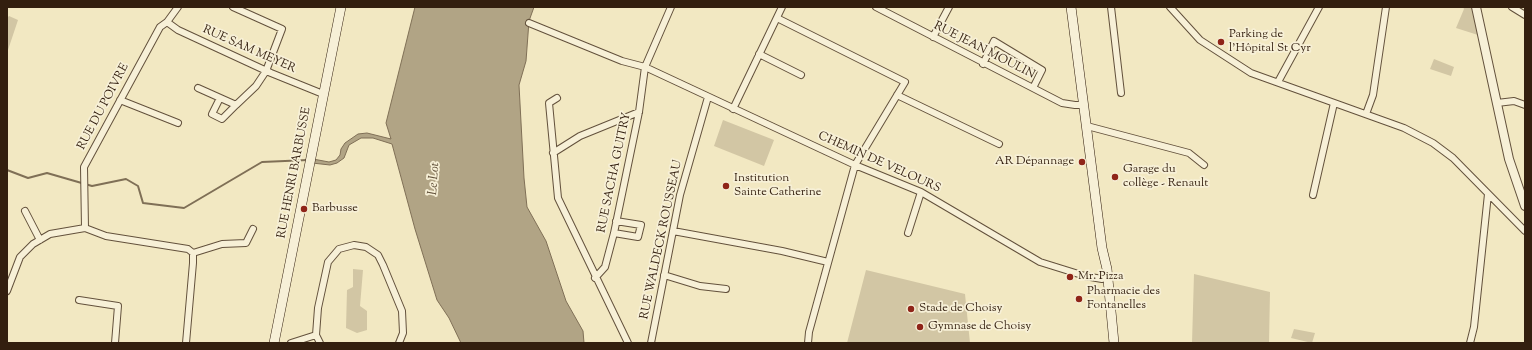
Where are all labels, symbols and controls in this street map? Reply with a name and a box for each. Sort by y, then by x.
street label: RUE JEAN MOULIN [931,19,1037,83]
street label: RUE SAM MEYER [200,23,298,77]
place label: Parking de l'Hôpital St Cyr [1229,28,1311,56]
marker: Parking de l'Hôpital St Cyr [1216,37,1226,47]
street label: RUE DU POIVRE [75,61,133,153]
street label: RUE HENRI BARBUSSE [275,106,315,240]
street label: RUE SACHA GUITRY [595,112,635,234]
street label: CHEMIN DE VELOURS [816,129,942,197]
place label: AR Dépannage [995,155,1074,169]
marker: AR Dépannage [1077,157,1087,167]
street label: RUE WALDECK ROUSSEAU [638,159,686,321]
water label: Le Lot [426,162,444,196]
place label: Garage du collège - Renault [1123,163,1208,191]
place label: Institution Sainte Catherine [734,172,821,200]
marker: Garage du collège - Renault [1110,172,1120,182]
marker: Institution Sainte Catherine [721,181,731,191]
place label: Barbusse [312,202,358,216]
marker: Barbusse [299,204,309,214]
place label: Mr. Pizza [1078,270,1123,284]
marker: Mr. Pizza [1065,272,1075,282]
place label: Pharmacie des Fontanelles [1087,285,1160,313]
marker: Pharmacie des Fontanelles [1074,294,1084,304]
place label: Stade de Choisy [919,302,1003,316]
marker: Stade de Choisy [906,304,916,314]
place label: Gymnase de Choisy [928,320,1031,334]
marker: Gymnase de Choisy [915,322,925,332]

